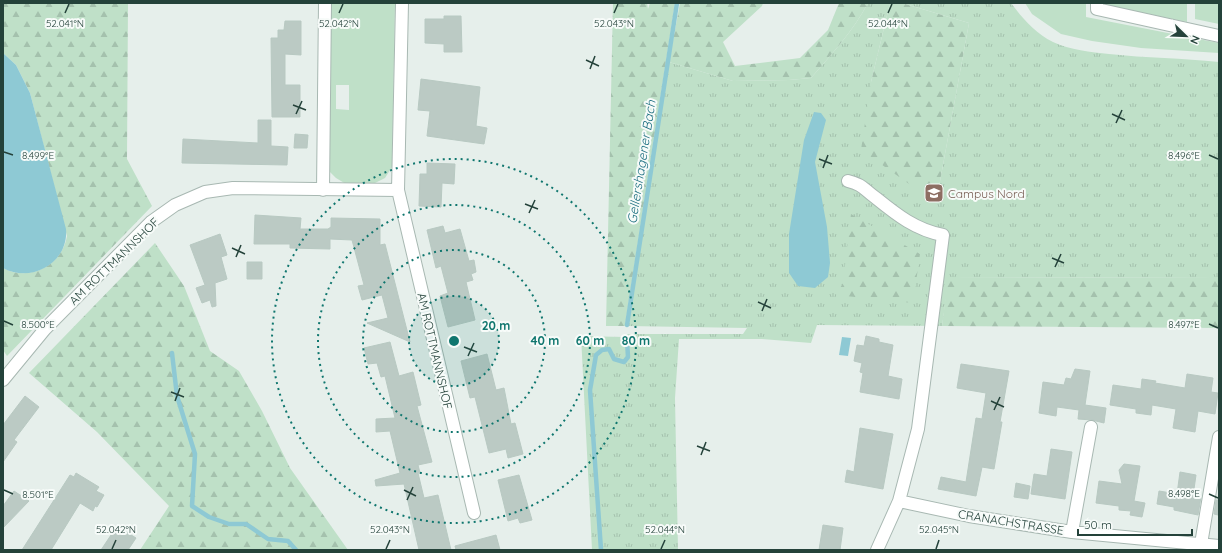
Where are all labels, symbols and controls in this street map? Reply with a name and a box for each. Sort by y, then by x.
north arrow [1166,16,1206,56]
text: 52.041°N [46,17,84,30]
text: 52.042°N [319,17,359,30]
text: 52.043°N [594,17,634,30]
text: 52.044°N [868,17,908,30]
text: N [1187,33,1203,46]
water label: Gellershagener Bach [623,98,659,225]
text: 8.499°E [22,149,54,162]
text: 8.496°E [1168,149,1200,162]
school or university icon: Campus Nord [923,182,945,204]
place label: Campus Nord [948,186,1025,201]
street label: AM ROTTMANNSHOF [66,214,162,308]
street label: AM ROTTMANNSHOF [414,291,456,411]
text: 8.500°E [21,318,55,331]
text: 20 m [482,318,510,333]
text: 8.497°E [1168,318,1200,331]
text: 40 m [531,333,559,348]
text: 60 m [576,333,604,348]
text: 80 m [622,333,650,348]
centre of rings [447,334,461,348]
text: 8.498°E [1168,487,1200,500]
text: 8.501°E [22,488,54,501]
street label: CRANACHSTRASSE [957,506,1065,538]
scale bar [1078,511,1192,537]
text: 50 m [1084,517,1112,532]
text: 52.042°N [96,523,136,536]
text: 52.043°N [370,523,410,536]
text: 52.044°N [645,523,685,536]
text: 52.045°N [919,523,959,536]

